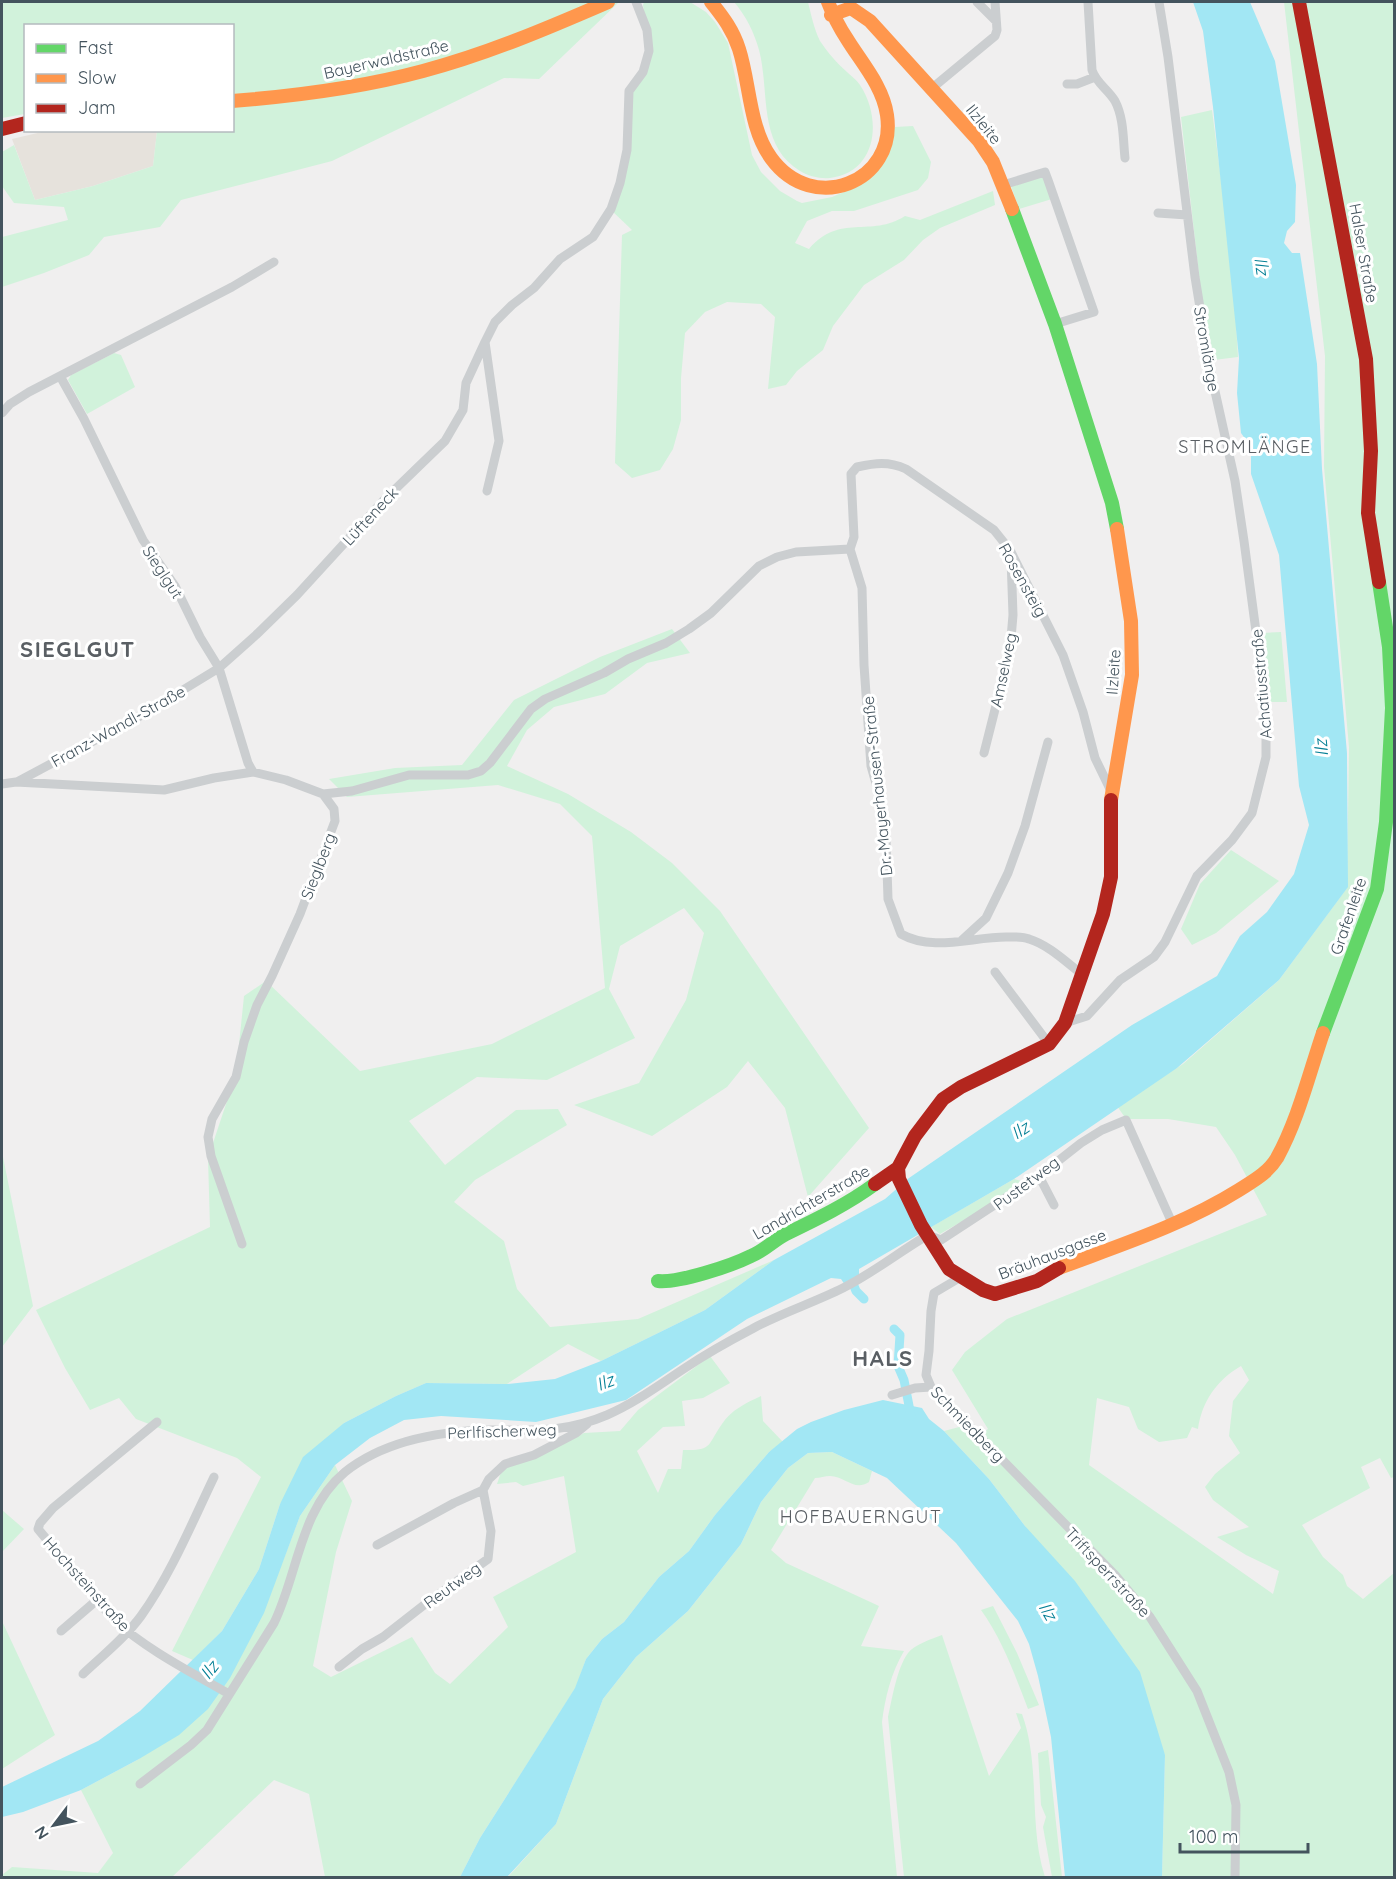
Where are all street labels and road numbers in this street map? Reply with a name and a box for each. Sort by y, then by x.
street label: Bayerwaldstraße [322,35,450,83]
street label: Ilzleite [962,100,1006,148]
street label: Halser Straße [1345,202,1383,304]
street label: Stromlänge [1190,305,1224,393]
street label: Lüfteneck [338,483,402,549]
street label: Rosensteig [995,540,1051,620]
street label: Sieglgut [138,542,188,602]
street label: Achatiusstraße [1246,628,1276,740]
street label: Amselweg [985,631,1021,709]
street label: Ilzleite [1101,648,1125,696]
street label: Franz-Wandl-Straße [47,681,189,771]
street label: Dr.-Mayerhausen-Straße [858,695,896,877]
street label: Sieglberg [296,830,340,902]
street label: Grafenleite [1325,875,1371,957]
street label: Pustetweg [989,1152,1063,1214]
street label: Landrichterstraße [749,1160,873,1244]
street label: Bräuhausgasse [995,1224,1109,1284]
street label: Schmiedberg [927,1382,1009,1466]
street label: Perlfischerweg [447,1419,557,1443]
street label: Triftsperrstraße [1061,1523,1155,1621]
street label: Hochsteinstraße [39,1533,135,1635]
street label: Reutweg [419,1558,485,1612]

